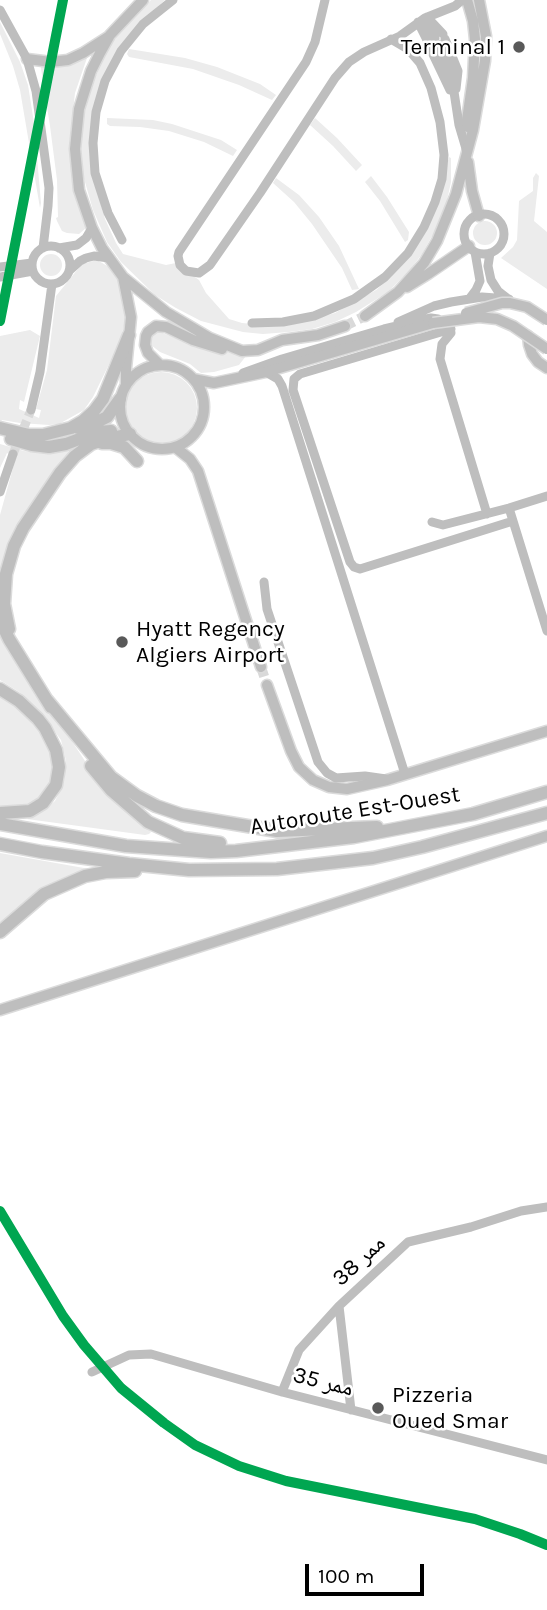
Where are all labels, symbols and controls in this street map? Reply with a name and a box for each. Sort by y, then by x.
place label: Terminal 1 [401,33,505,61]
marker: Terminal 1 [511,39,527,55]
place label: Hyatt Regency Algiers Airport [136,615,285,669]
marker: Hyatt Regency Algiers Airport [114,634,130,650]
street label: Autoroute Est-Ouest [248,781,462,841]
street label: ممر 38 [327,1230,391,1292]
street label: ممر 35 [290,1361,356,1403]
place label: Pizzeria Oued Smar [392,1381,508,1435]
marker: Pizzeria Oued Smar [370,1400,386,1416]
scale bar [309,1550,428,1594]
text: 100 m [318,1564,375,1588]

